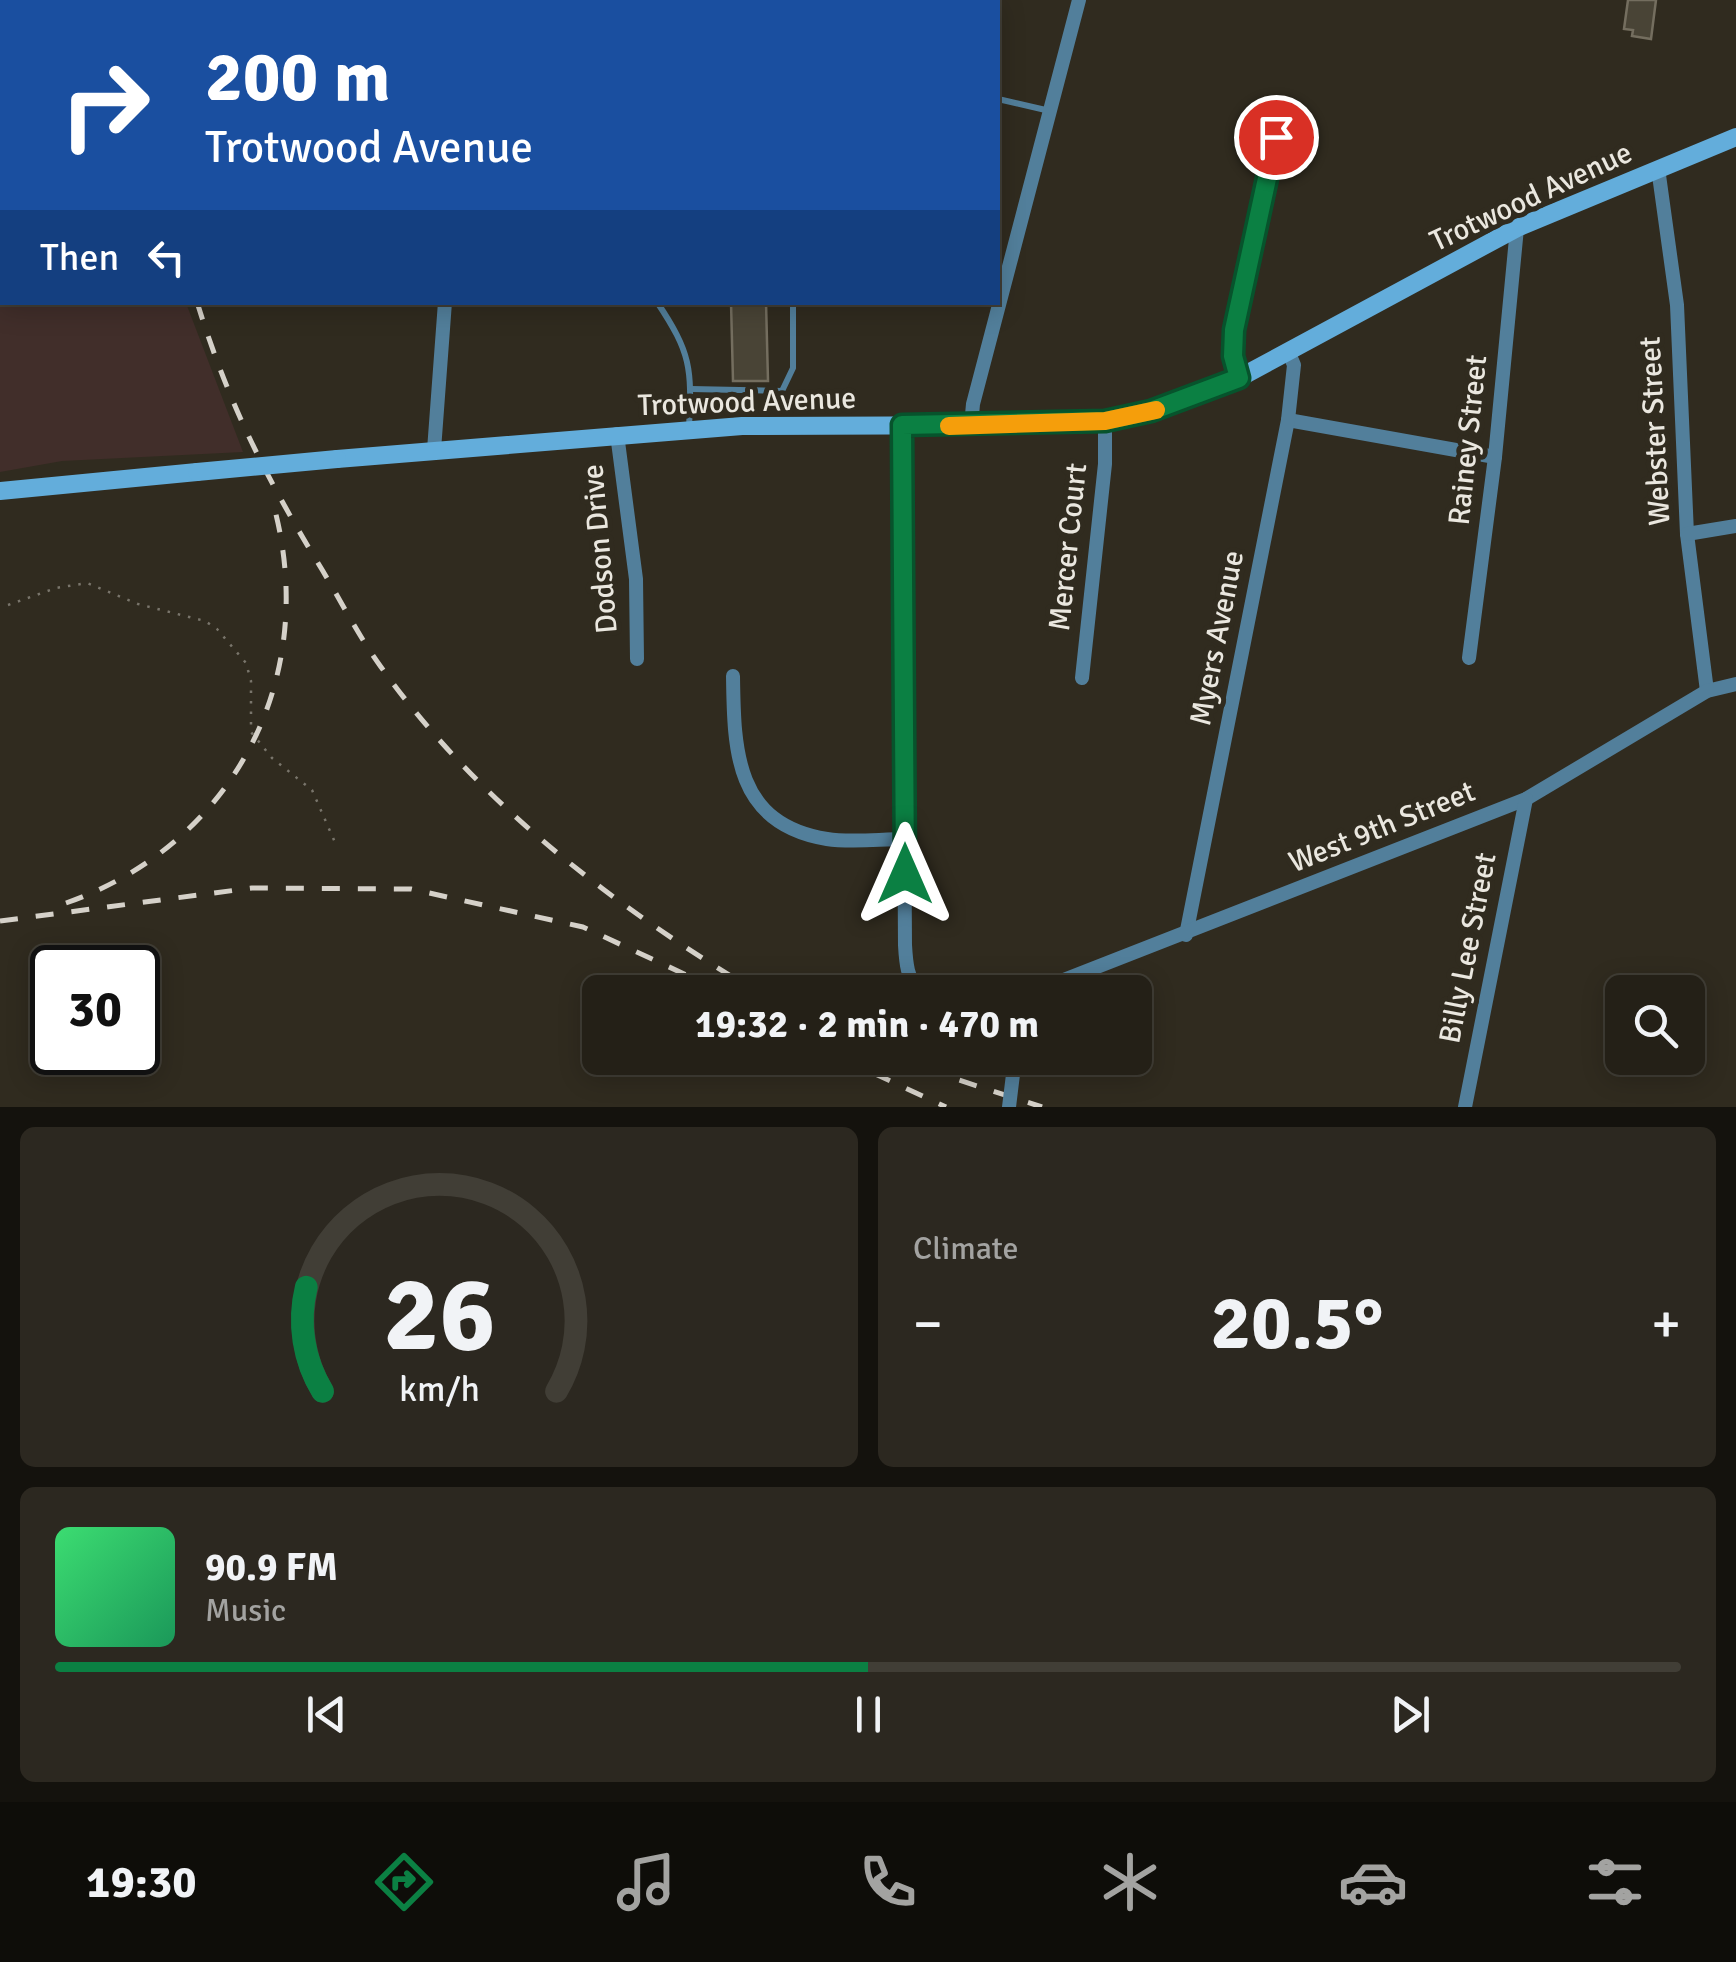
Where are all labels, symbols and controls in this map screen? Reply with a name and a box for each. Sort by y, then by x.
text: 200 m [205,34,390,120]
icon: right [40,40,170,170]
pin [1234,95,1319,180]
icon: arrive [1249,110,1304,165]
text: Trotwood Avenue [205,120,533,175]
street label: Trotwood Avenue [1424,134,1638,260]
icon: left [139,230,194,285]
text: Then [40,234,119,281]
street label: Webster Street [1632,335,1678,527]
street label: Rainey Street [1441,353,1495,527]
street label: Trotwood Avenue [637,380,857,424]
street label: Mercer Court [1041,461,1095,633]
street label: Dodson Drive [574,463,626,635]
street label: Myers Avenue [1182,547,1252,729]
street label: West 9th Street [1284,773,1480,881]
position arrow [853,822,957,926]
street label: Billy Lee Street [1431,849,1505,1047]
speed limit sign: 30 [30,945,160,1075]
map controls [1605,975,1705,1075]
button: search [1605,975,1705,1075]
text: 19:32 · 2 min · 470 m [695,1001,1039,1048]
text: Climate [913,1229,1019,1268]
text: 26 [383,1251,495,1379]
text: 20.5° [1211,1277,1384,1370]
text: − [913,1290,943,1358]
text: + [1651,1290,1681,1358]
text: km/h [399,1367,479,1411]
text: 90.9 FM [205,1544,338,1591]
text: Music [205,1591,286,1630]
icon: previous [299,1687,354,1742]
icon: pause [841,1687,896,1742]
icon: next [1383,1687,1438,1742]
icon: directions [369,1847,439,1917]
icon: music [611,1847,681,1917]
icon: phone [853,1847,923,1917]
icon: climate [1095,1847,1165,1917]
icon: car [1338,1847,1408,1917]
icon: filters [1580,1847,1650,1917]
text: 19:30 [86,1855,197,1910]

